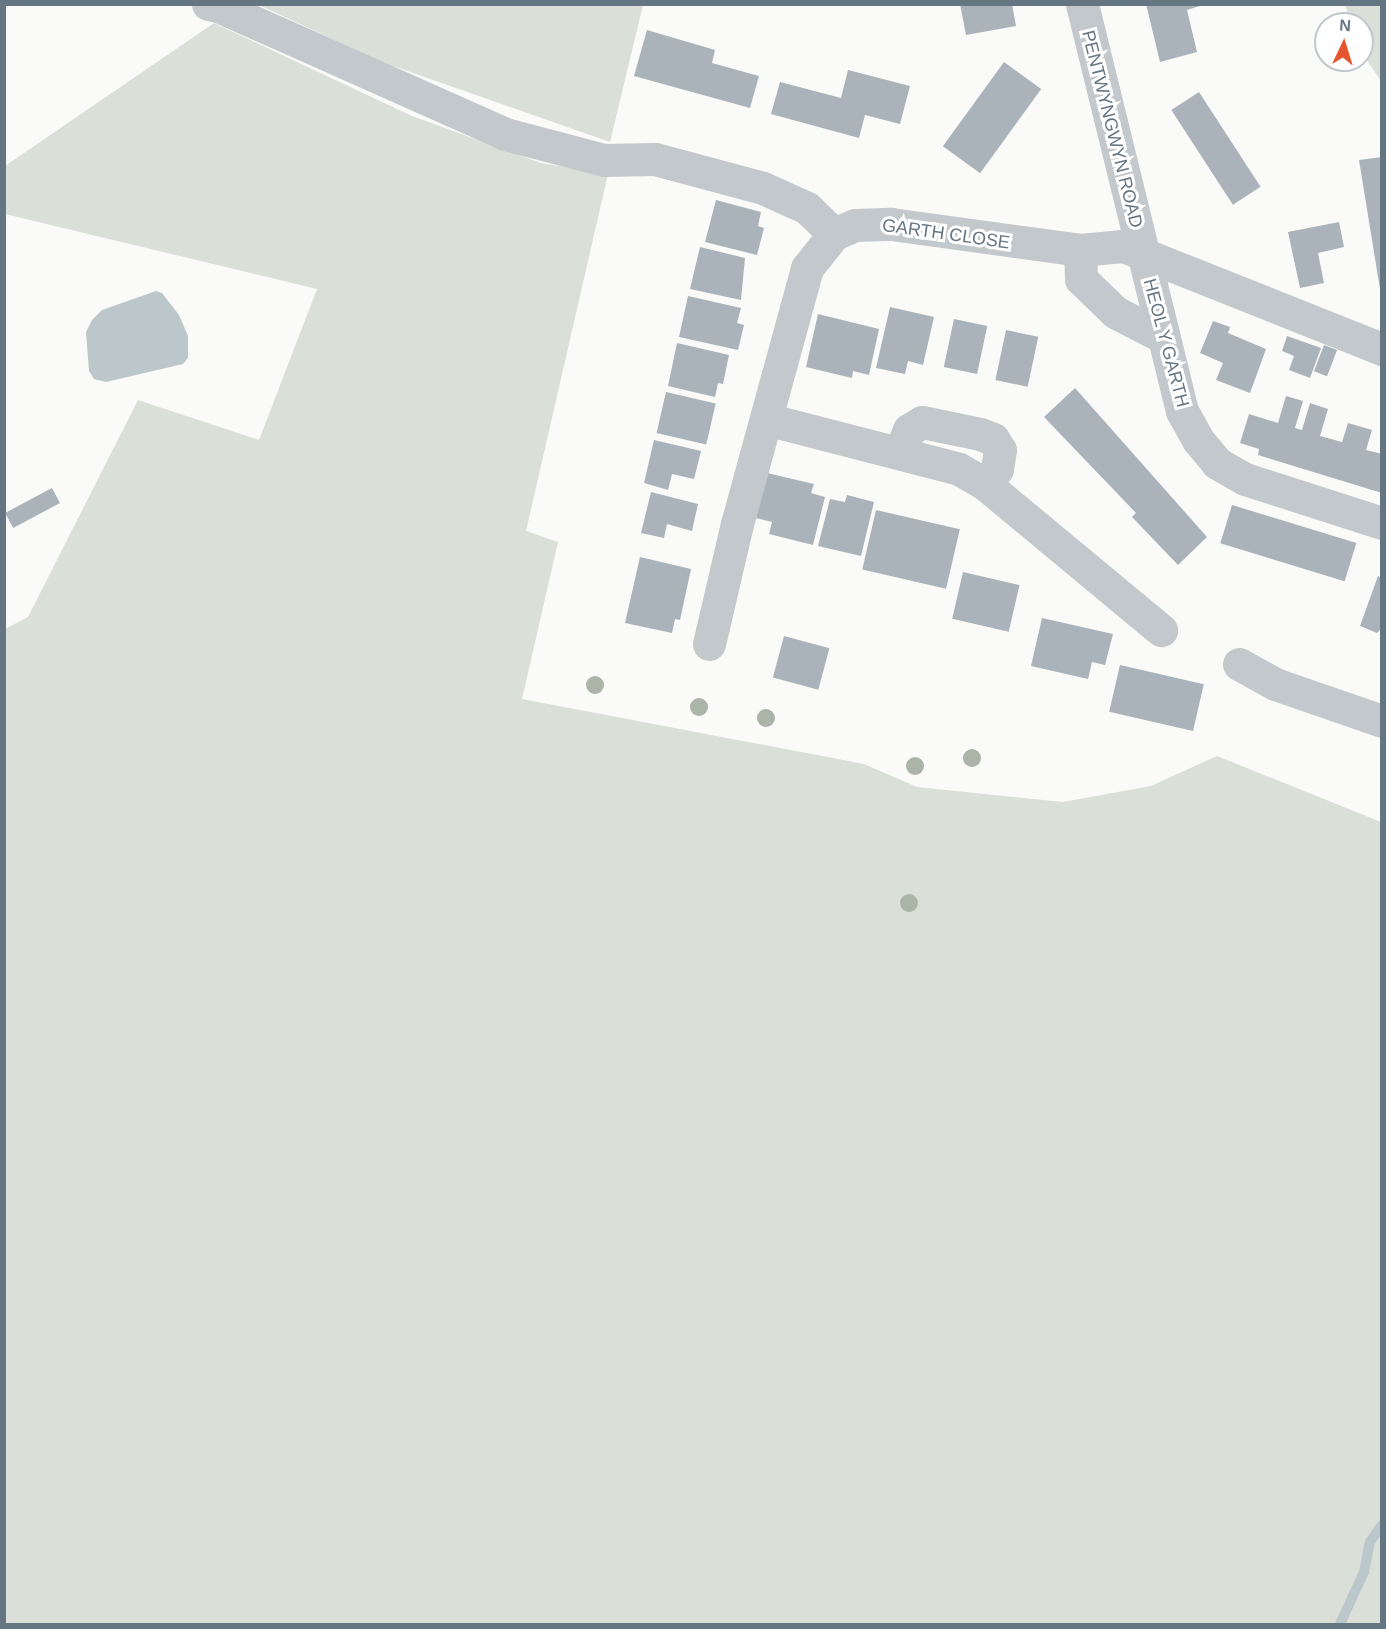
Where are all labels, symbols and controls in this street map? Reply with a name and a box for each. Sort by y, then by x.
north arrow [1314,12,1374,72]
text: N [1339,17,1352,34]
street label: PENTWYNGWYN ROAD [1077,28,1147,230]
street label: GARTH CLOSE [881,214,1011,254]
street label: HEOL Y GARTH [1138,276,1194,410]

